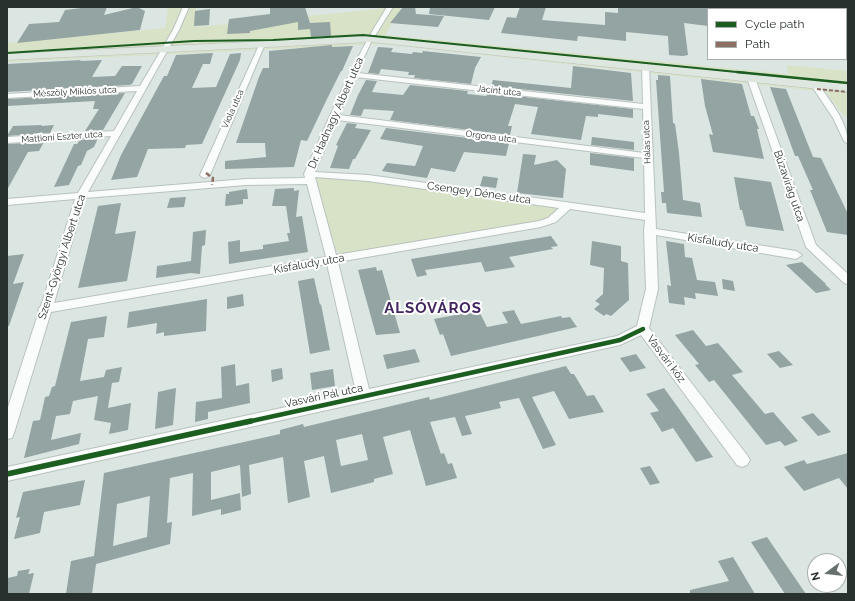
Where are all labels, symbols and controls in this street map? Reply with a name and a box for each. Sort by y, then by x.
legend [707,8,847,60]
text: Cycle path [745,17,804,31]
text: Path [745,37,770,51]
street label: Dr. Hadnagy Albert utca [305,55,367,171]
street label: Jácint utca [476,83,522,99]
street label: Mészöly Miklós utca [33,84,117,100]
street label: Viola utca [220,88,246,130]
street label: Halas utca [641,120,653,164]
street label: Mattioni Eszter utca [21,129,103,145]
street label: Orgona utca [465,129,517,145]
street label: Búzavirág utca [771,148,807,224]
street label: Csengey Dénes utca [426,179,532,207]
street label: Szent-Györgyi Albert utca [35,193,89,321]
street label: Kisfaludy utca [687,231,759,255]
street label: Kisfaludy utca [273,251,345,277]
district label: ALSÓVÁROS [384,299,482,317]
street label: Vasvári köz [644,333,688,385]
street label: Vasvári Pál utca [284,381,364,411]
north arrow [807,553,847,593]
text: N [809,570,823,582]

